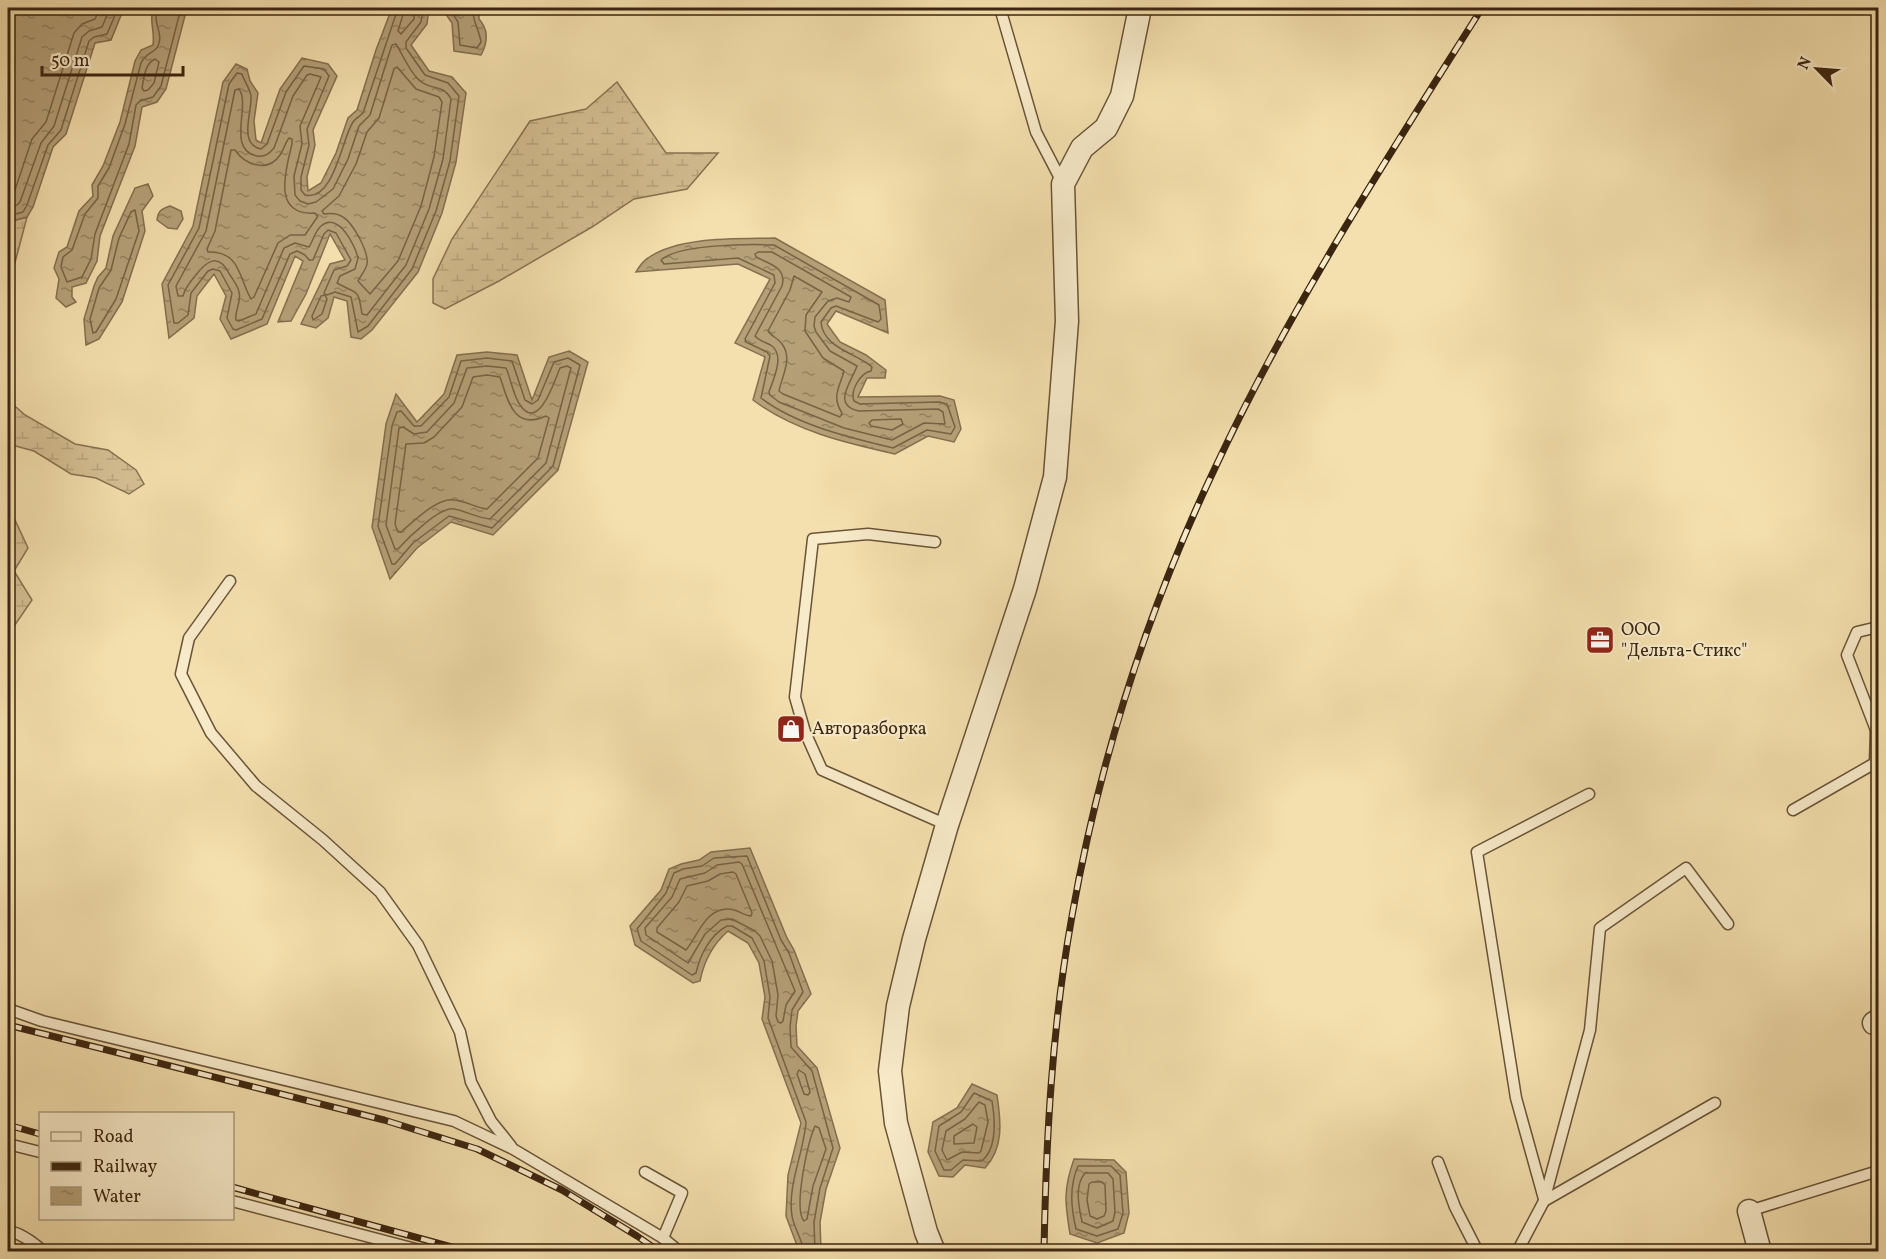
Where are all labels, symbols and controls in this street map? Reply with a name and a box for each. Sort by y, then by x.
scale bar [42,39,183,77]
north arrow [1787,39,1847,99]
text: 50 m [51,49,90,74]
text: N [1793,53,1818,73]
place label: ООО "Дельта-Стикс" [1621,618,1747,664]
office icon: ООО "Дельта-Стикс" [1584,624,1616,656]
shop icon: Авторазборка [775,713,807,745]
place label: Авторазборка [812,717,927,742]
legend [39,1112,234,1220]
text: Road [93,1125,134,1150]
text: Railway [93,1155,157,1180]
text: Water [93,1185,141,1210]

